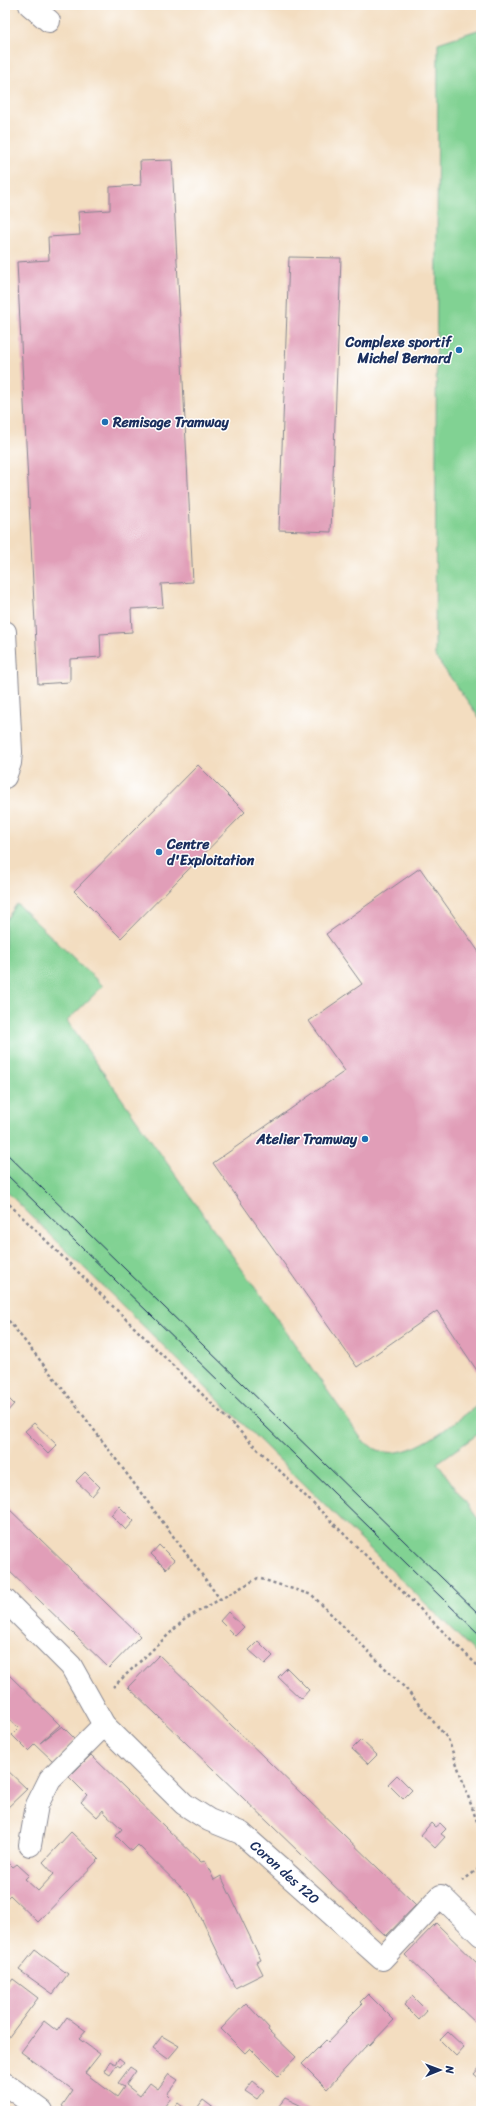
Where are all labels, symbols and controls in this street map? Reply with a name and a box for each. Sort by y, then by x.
place label: Complexe sportif Michel Bernard [345,330,453,371]
marker: Complexe sportif Michel Bernard [454,345,464,355]
place label: Remisage Tramway [112,410,229,435]
marker: Remisage Tramway [100,417,110,427]
place label: Centre d'Exploitation [166,832,255,873]
marker: Centre d'Exploitation [154,847,164,857]
place label: Atelier Tramway [256,1127,358,1152]
marker: Atelier Tramway [360,1134,370,1144]
street label: Coron des 120 [244,1834,325,1911]
north arrow [420,2050,460,2090]
text: N [440,2065,459,2074]

